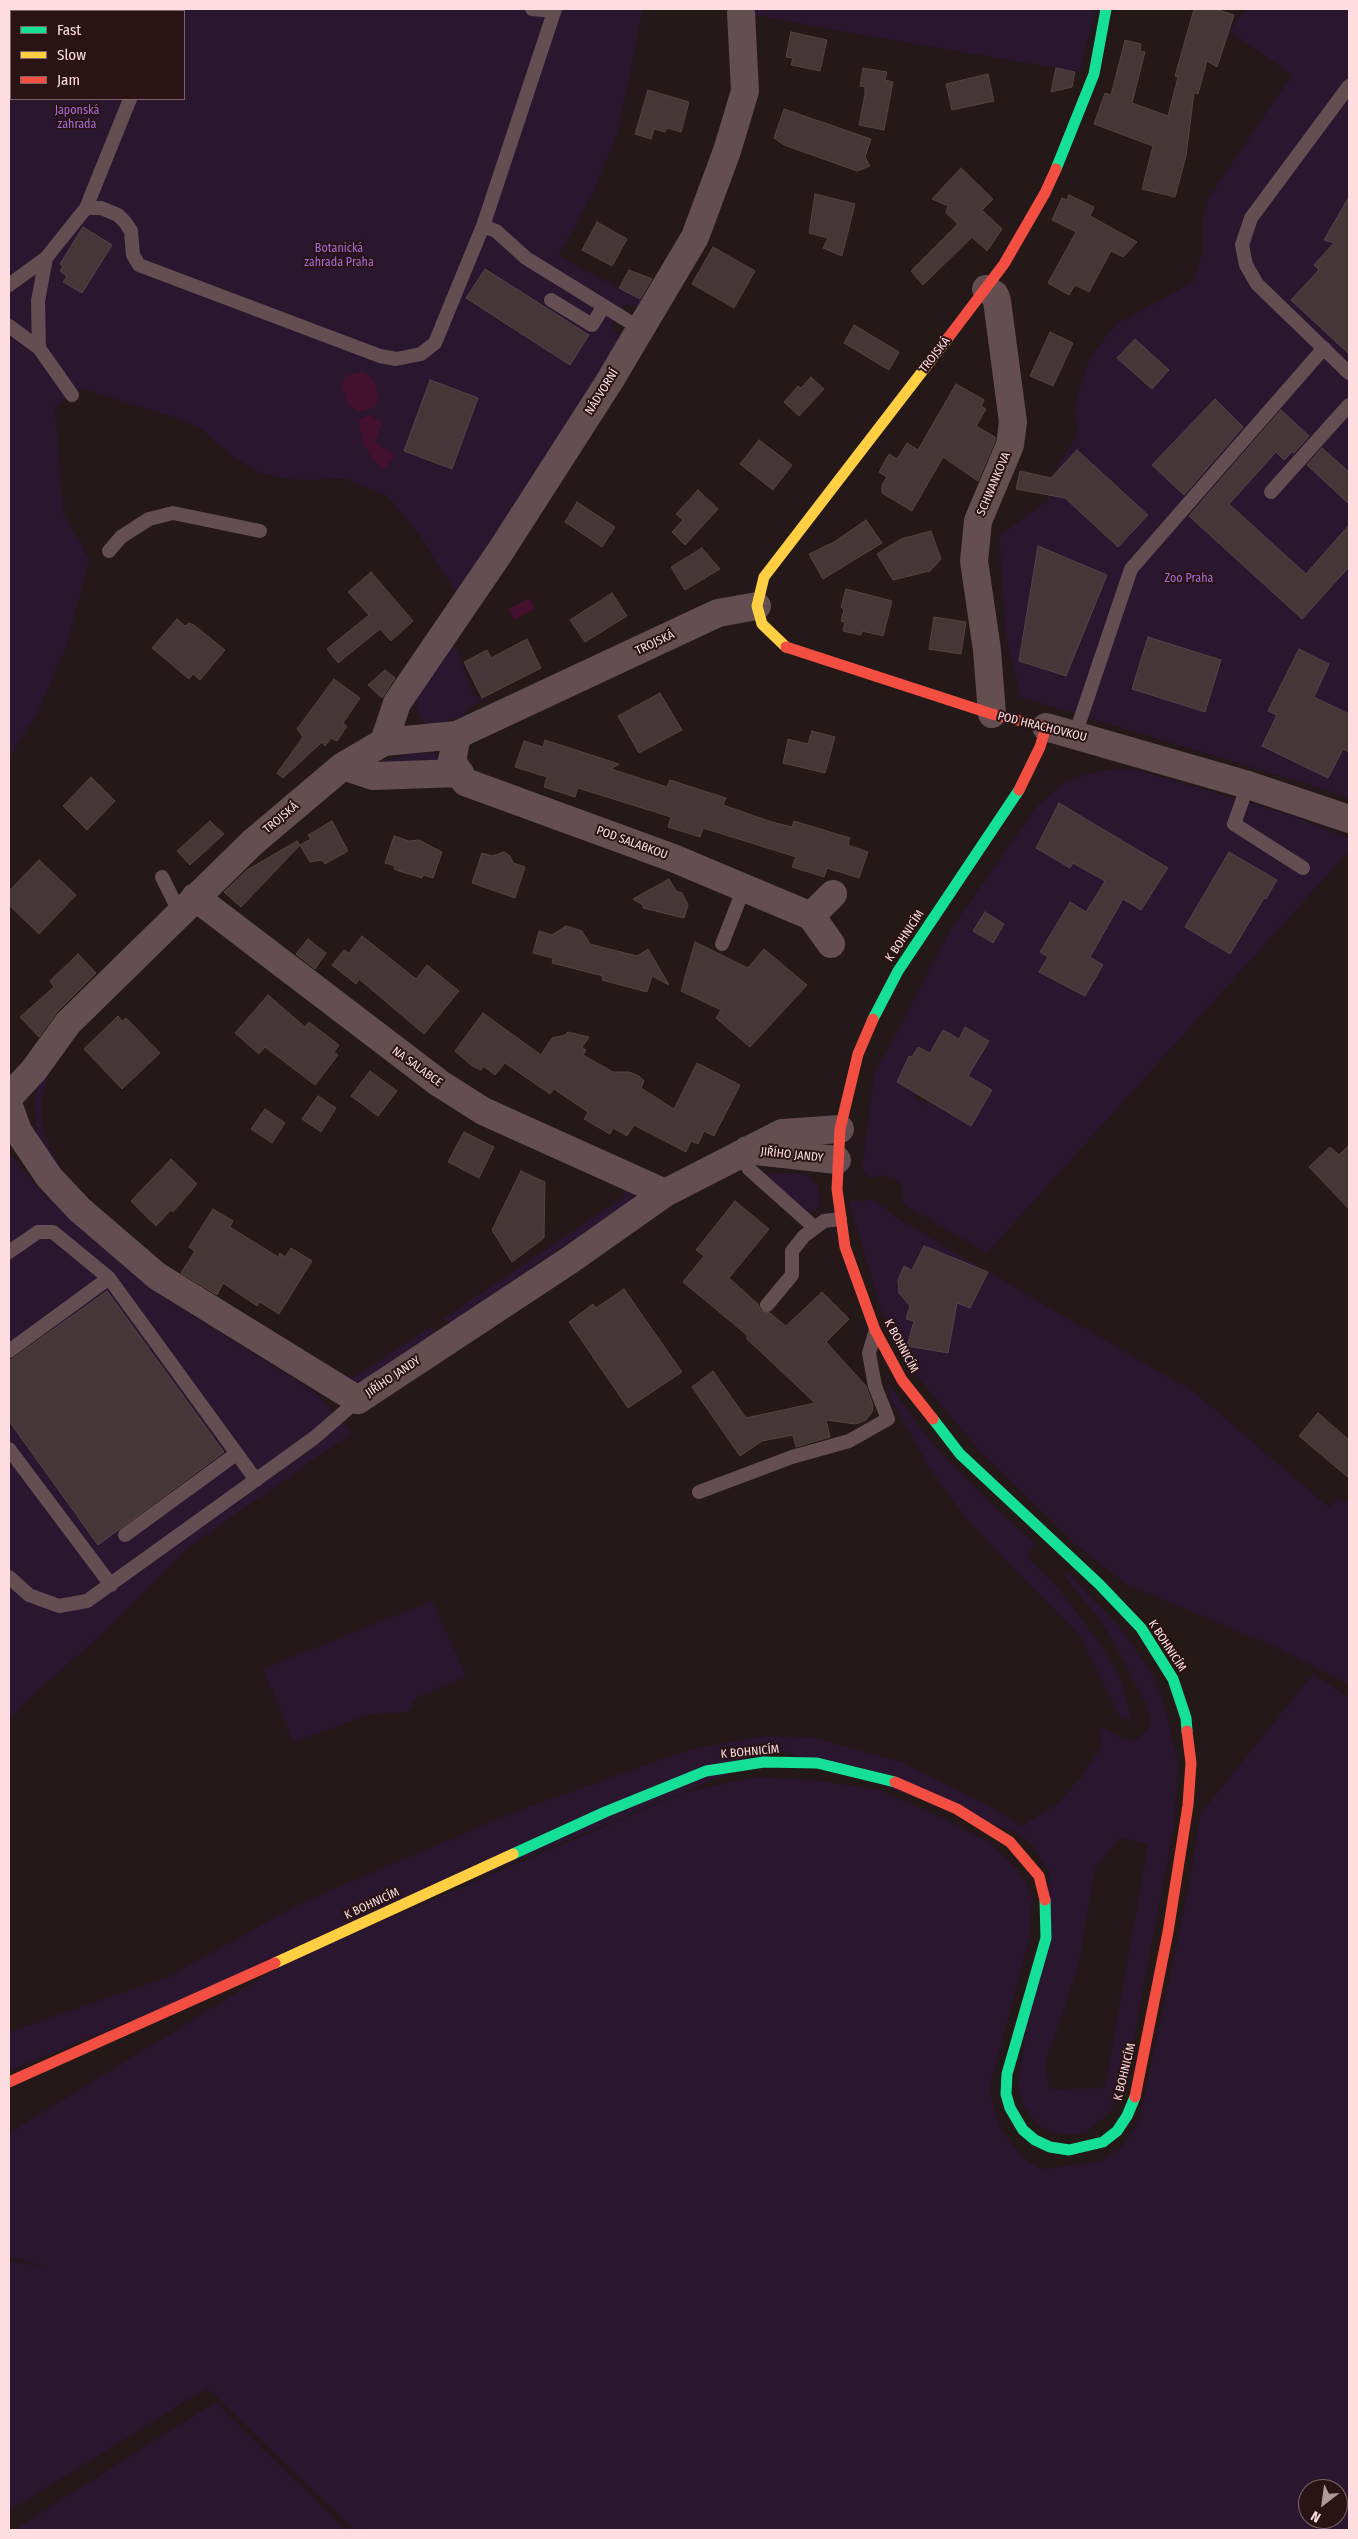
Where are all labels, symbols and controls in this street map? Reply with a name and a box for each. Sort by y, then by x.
legend [10,10,185,100]
text: Fast [57,21,81,39]
text: Slow [57,46,86,64]
text: Jam [57,71,80,89]
park label: Japonská zahrada [55,104,99,132]
park label: Botanická zahrada Praha [304,242,374,270]
street label: TROJSKÁ [917,334,953,376]
street label: NÁDVORNÍ [582,367,622,417]
street label: SCHWANKOVA [974,450,1014,518]
park label: Zoo Praha [1165,572,1213,586]
street label: TROJSKÁ [633,628,677,658]
street label: POD HRACHOVKOU [996,709,1088,745]
street label: TROJSKÁ [261,799,301,837]
street label: POD SALABKOU [594,823,670,863]
street label: K BOHNICÍM [883,908,927,964]
street label: NA SALABCE [389,1044,445,1090]
street label: JIŘÍHO JANDY [760,1145,824,1165]
street label: K BOHNICÍM [881,1317,921,1375]
street label: JIŘÍHO JANDY [363,1353,423,1401]
street label: K BOHNICÍM [1145,1617,1189,1675]
street label: K BOHNICÍM [720,1742,780,1762]
street label: K BOHNICÍM [342,1885,402,1923]
street label: K BOHNICÍM [1111,2042,1139,2102]
north arrow [1298,2479,1348,2529]
text: N [1308,2507,1324,2526]

